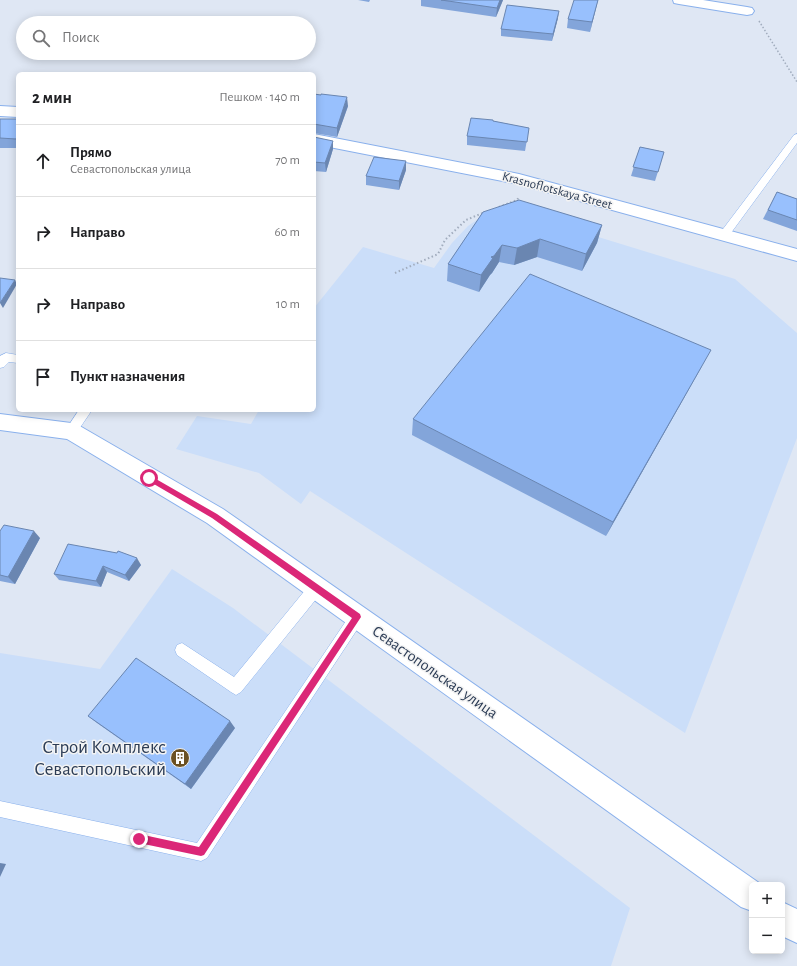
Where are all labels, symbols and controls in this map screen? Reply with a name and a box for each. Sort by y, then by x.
search box [16,16,316,60]
icon: search [30,27,52,49]
text: Поиск [62,30,100,45]
text: 2 мин [32,89,72,106]
text: Пешком · 140 m [219,91,300,104]
text: Прямо [70,145,112,160]
icon: ahead [32,150,54,172]
text: 70 m [275,154,300,167]
text: Севастопольская улица [70,163,191,176]
street label: Krasnoflotskaya Street [501,170,613,212]
icon: right [32,222,54,244]
text: Направо [70,225,125,240]
text: 60 m [274,226,300,239]
icon: right [32,294,54,316]
text: Направо [70,297,125,312]
text: 10 m [276,298,300,311]
icon: arrive [32,366,54,388]
text: Пункт назначения [70,369,185,384]
route start [140,469,158,487]
street label: Севастопольская улица [369,623,501,722]
place label: Строй Комплекс Севастопольский [34,738,166,779]
building icon: Строй Комплекс Севастопольский [169,747,191,769]
route end [130,830,148,848]
map controls [749,882,785,954]
button: + [749,882,785,918]
button: − [749,918,785,954]

